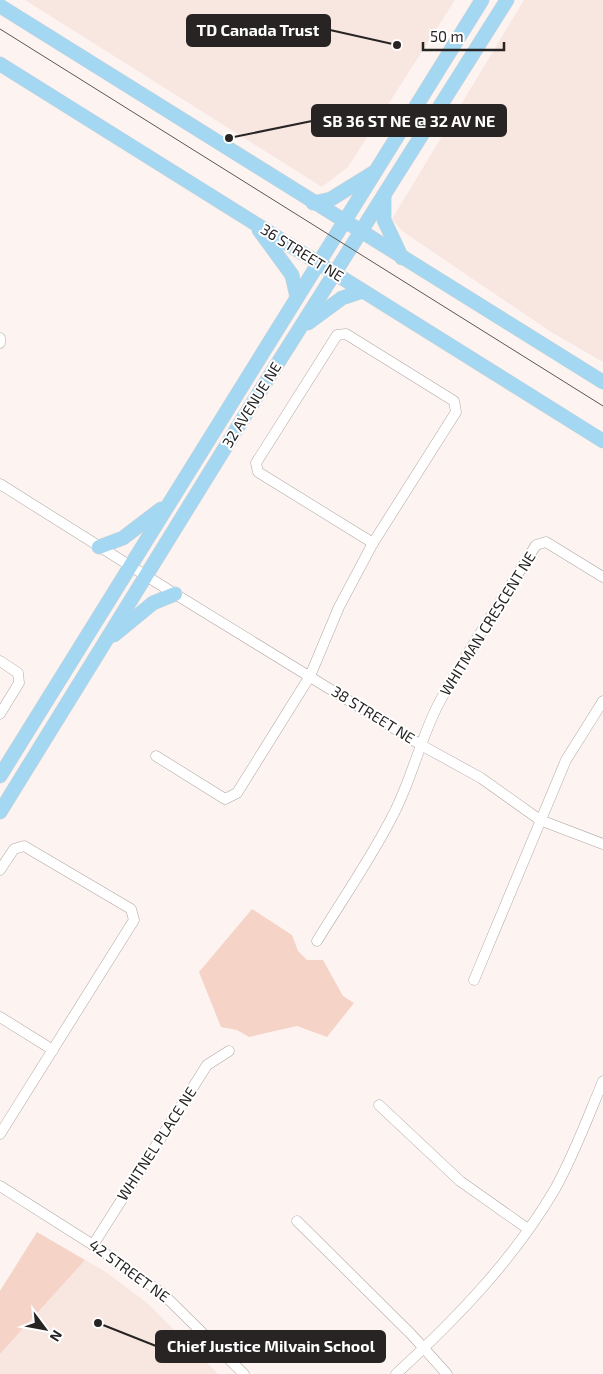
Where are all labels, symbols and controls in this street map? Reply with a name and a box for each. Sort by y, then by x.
callout: TD Canada Trust [187,15,330,46]
text: TD Canada Trust [197,20,320,39]
scale bar [423,20,504,52]
text: 50 m [430,27,464,45]
callout: SB 36 ST NE @ 32 AV NE [312,105,506,136]
text: SB 36 ST NE @ 32 AV NE [323,111,495,130]
street label: 36 STREET NE [258,220,347,285]
street label: 32 AVENUE NE [218,358,285,451]
street label: WHITMAN CRESCENT NE [435,548,539,699]
street label: 38 STREET NE [329,681,418,747]
street label: WHITNEL PLACE NE [113,1083,200,1204]
street label: 42 STREET NE [86,1235,173,1305]
north arrow [20,1304,70,1354]
text: N [47,1327,66,1345]
callout: Chief Justice Milvain School [156,1331,385,1362]
text: Chief Justice Milvain School [167,1336,376,1355]

